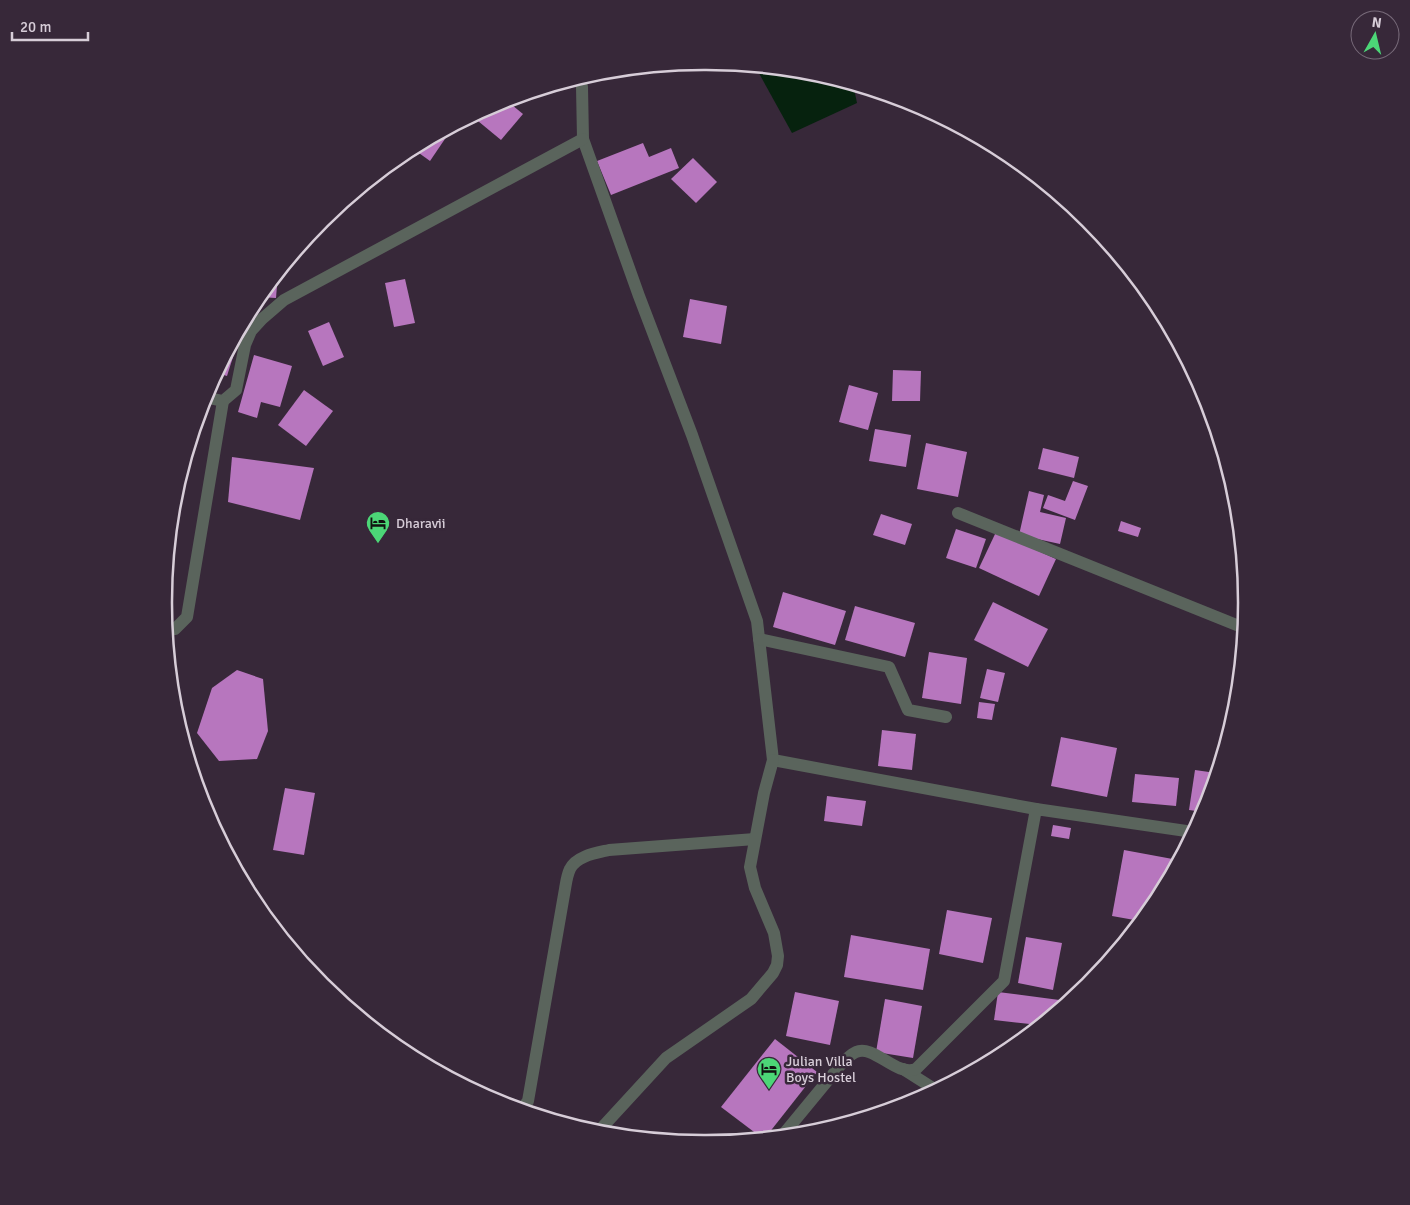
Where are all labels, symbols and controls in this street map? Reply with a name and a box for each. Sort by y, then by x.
scale bar [12,10,89,42]
north arrow [1350,10,1400,60]
text: N [1371,14,1383,32]
text: 20 m [20,18,51,36]
hotel icon: Dharavii [365,510,391,544]
place label: Dharavii [396,515,446,532]
place label: Julian Villa Boys Hostel [786,1053,856,1086]
hotel icon: Julian Villa Boys Hostel [756,1056,782,1090]

